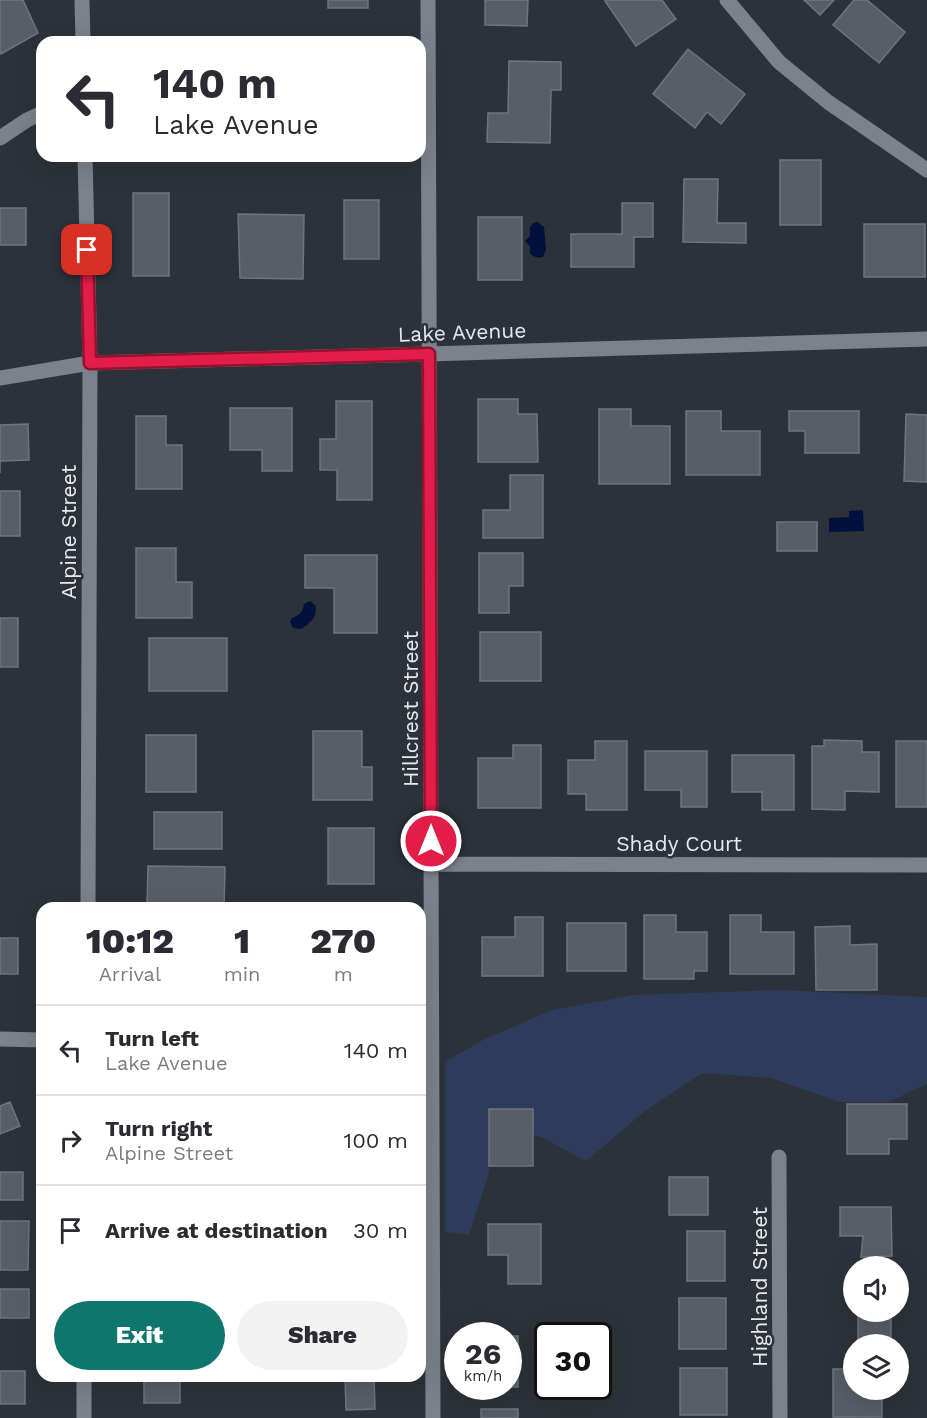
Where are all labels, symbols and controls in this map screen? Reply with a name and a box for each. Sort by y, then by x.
text: 140 m [153,59,277,108]
icon: left [54,60,132,138]
text: Lake Avenue [153,109,318,141]
pin [61,224,112,275]
icon: arrive [70,233,103,266]
street label: Lake Avenue [397,317,527,347]
street label: Alpine Street [56,465,81,599]
street label: Hillcrest Street [398,631,423,787]
position arrow [399,809,463,873]
street label: Shady Court [616,831,742,856]
text: 10:12 [86,920,174,962]
text: 1 [234,920,250,962]
text: 270 [310,920,376,962]
text: Arrival [99,962,161,986]
text: min [224,962,260,986]
text: m [334,962,353,986]
text: Turn left [105,1026,199,1051]
icon: left [54,1034,87,1067]
text: 140 m [344,1038,408,1063]
text: Lake Avenue [105,1051,228,1075]
text: Turn right [105,1116,212,1141]
icon: right [54,1124,87,1157]
text: 100 m [344,1128,408,1153]
text: Alpine Street [105,1141,233,1165]
street label: Highland Street [747,1207,772,1367]
icon: arrive [54,1214,87,1247]
text: Arrive at destination [105,1218,328,1243]
text: 30 m [353,1218,408,1243]
map controls [843,1256,909,1400]
button: sound [843,1256,909,1322]
button: Exit [54,1301,225,1370]
button: Share [237,1301,408,1370]
speed limit sign: 30 [534,1322,612,1400]
button: layers [843,1334,909,1400]
text: 26 [465,1336,501,1371]
text: km/h [464,1367,502,1385]

